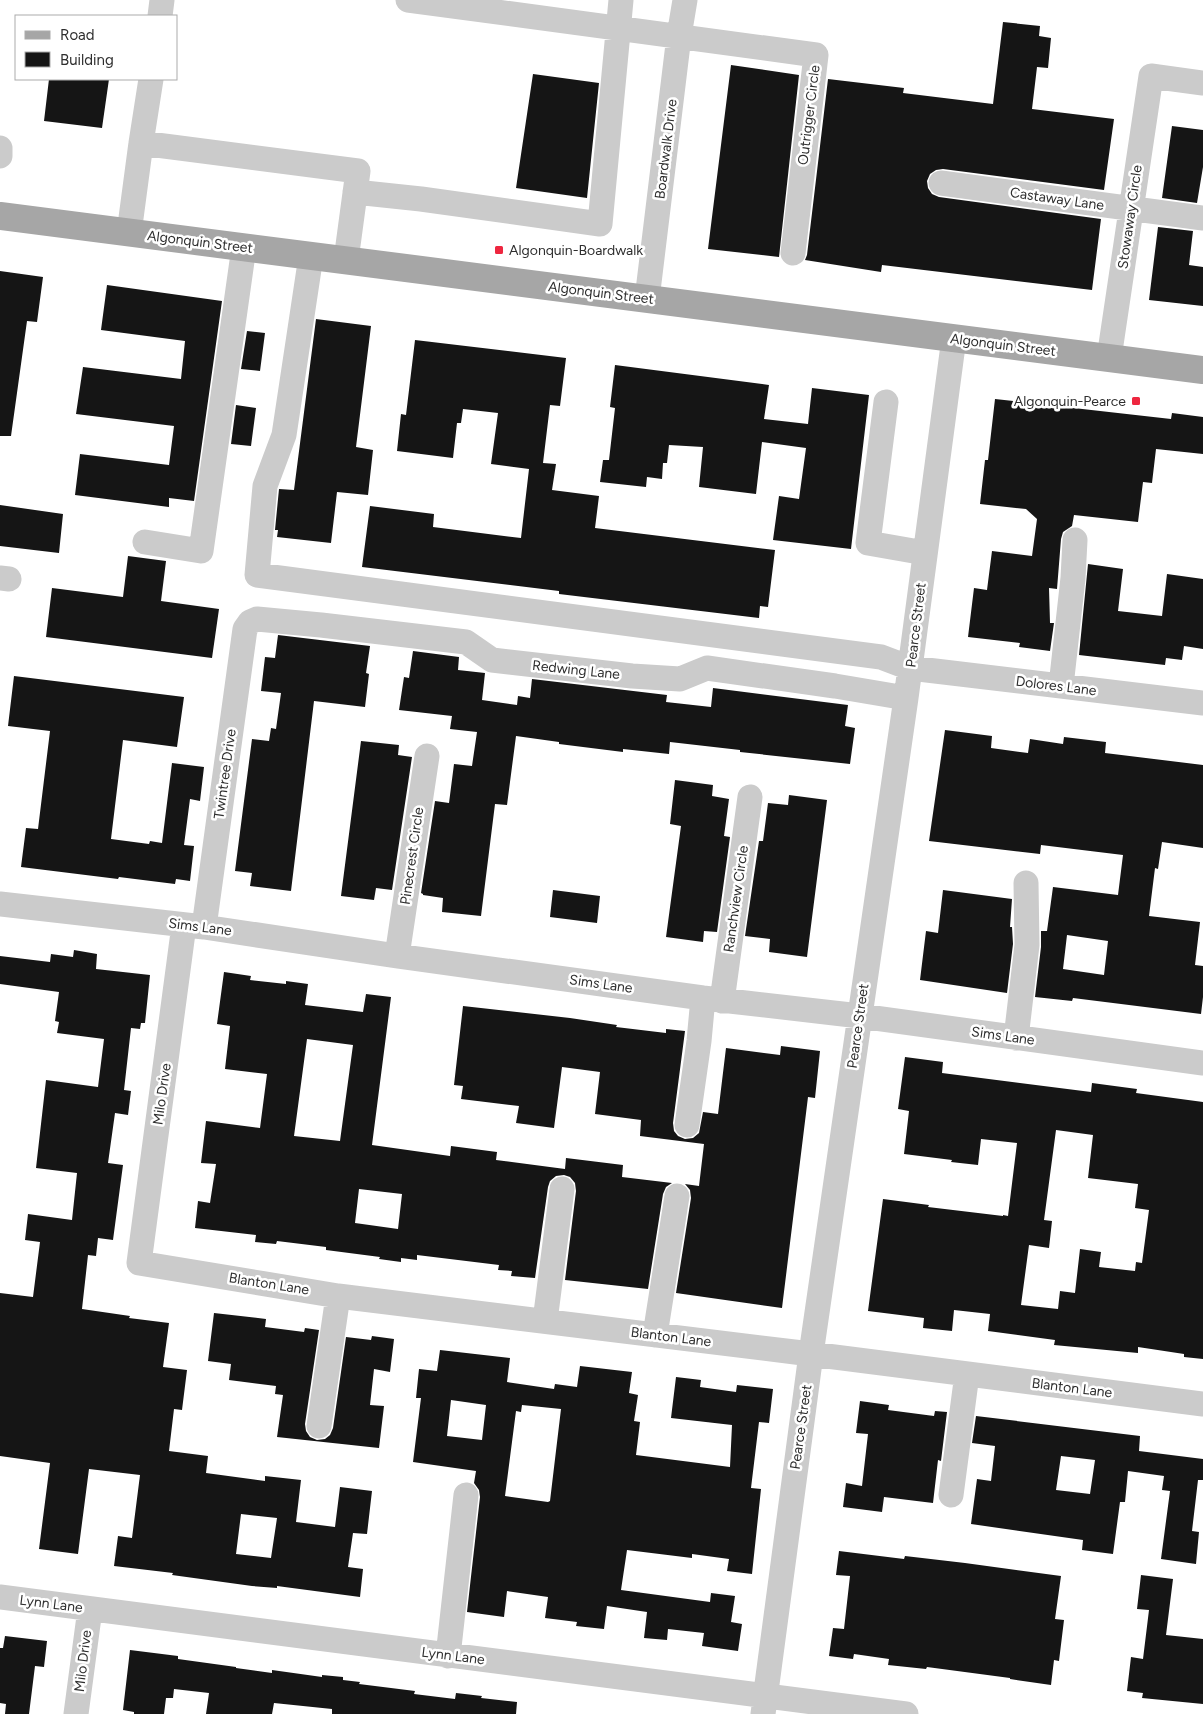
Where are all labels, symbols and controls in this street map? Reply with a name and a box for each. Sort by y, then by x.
legend [15,15,178,80]
text: Road [60,26,95,44]
text: Building [60,51,114,69]
street label: Outrigger Circle [794,64,824,166]
street label: Boardwalk Drive [651,98,681,200]
street label: Stowaway Circle [1114,164,1146,270]
street label: Castaway Lane [1009,184,1105,214]
street label: Algonquin Street [146,227,254,257]
place label: Algonquin-Boardwalk [509,242,643,259]
marker: Algonquin-Boardwalk [493,244,505,256]
street label: Algonquin Street [547,278,655,308]
street label: Algonquin Street [949,330,1057,360]
place label: Algonquin-Pearce [1014,393,1126,410]
marker: Algonquin-Pearce [1130,395,1142,407]
street label: Pearce Street [902,582,930,668]
street label: Redwing Lane [531,657,621,683]
street label: Dolores Lane [1015,673,1098,699]
street label: Twintree Drive [210,728,240,820]
street label: Pinecrest Circle [397,806,427,906]
street label: Ranchview Circle [720,844,752,954]
street label: Sims Lane [167,915,233,939]
street label: Sims Lane [568,971,634,997]
street label: Pearce Street [844,983,872,1069]
street label: Sims Lane [970,1023,1036,1049]
street label: Milo Drive [149,1062,175,1126]
street label: Blanton Lane [228,1269,311,1299]
street label: Blanton Lane [630,1324,713,1350]
street label: Blanton Lane [1031,1375,1114,1401]
street label: Pearce Street [787,1384,815,1470]
street label: Lynn Lane [18,1592,84,1616]
street label: Milo Drive [71,1629,95,1693]
street label: Lynn Lane [420,1644,486,1668]

